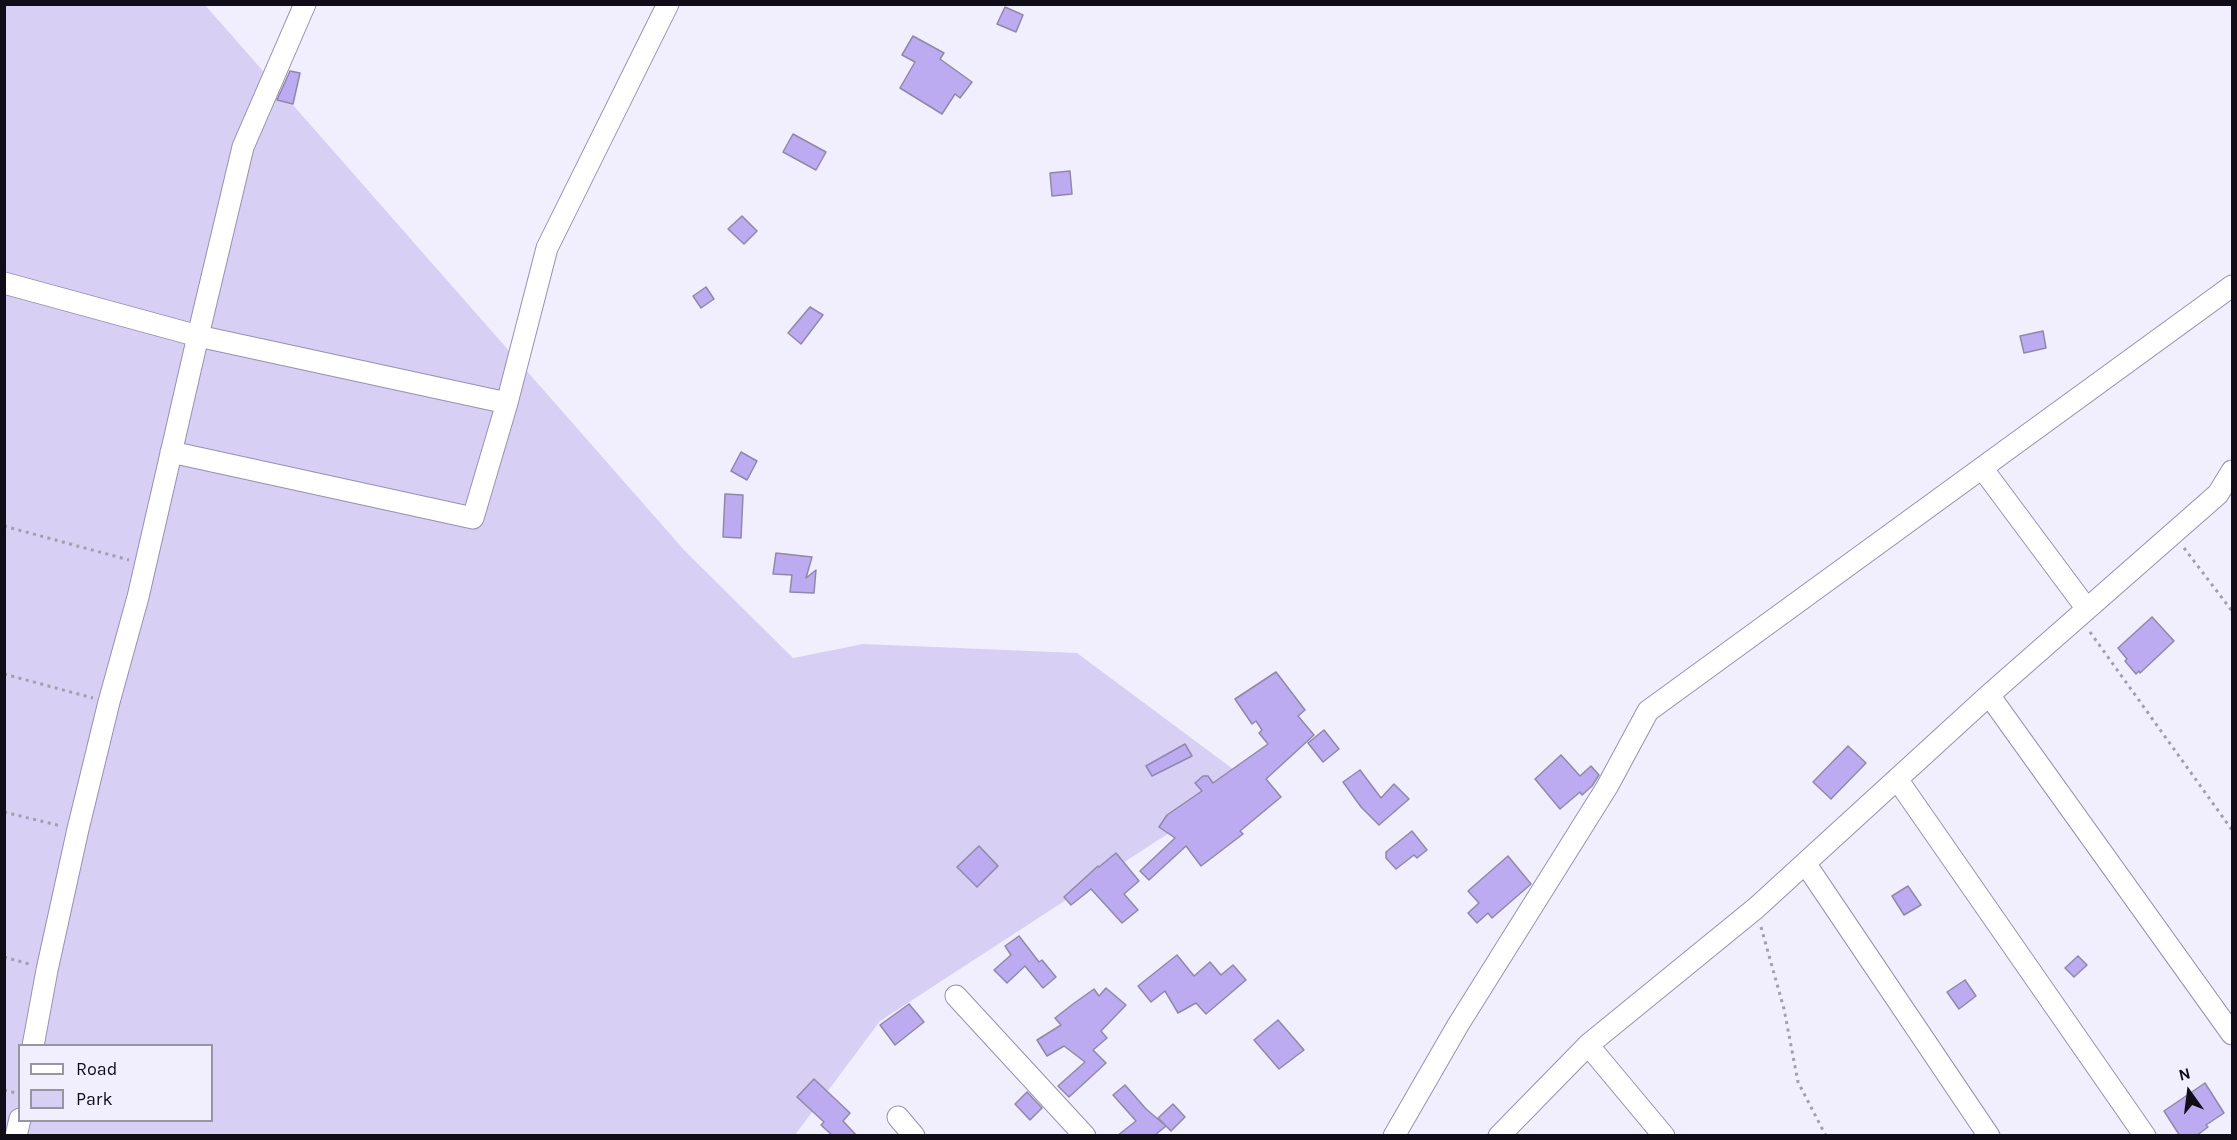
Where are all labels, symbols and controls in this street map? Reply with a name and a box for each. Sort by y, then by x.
legend [18,1044,213,1122]
text: Road [76,1058,117,1080]
north arrow [2159,1062,2219,1122]
text: N [2177,1063,2192,1085]
text: Park [76,1088,113,1110]

